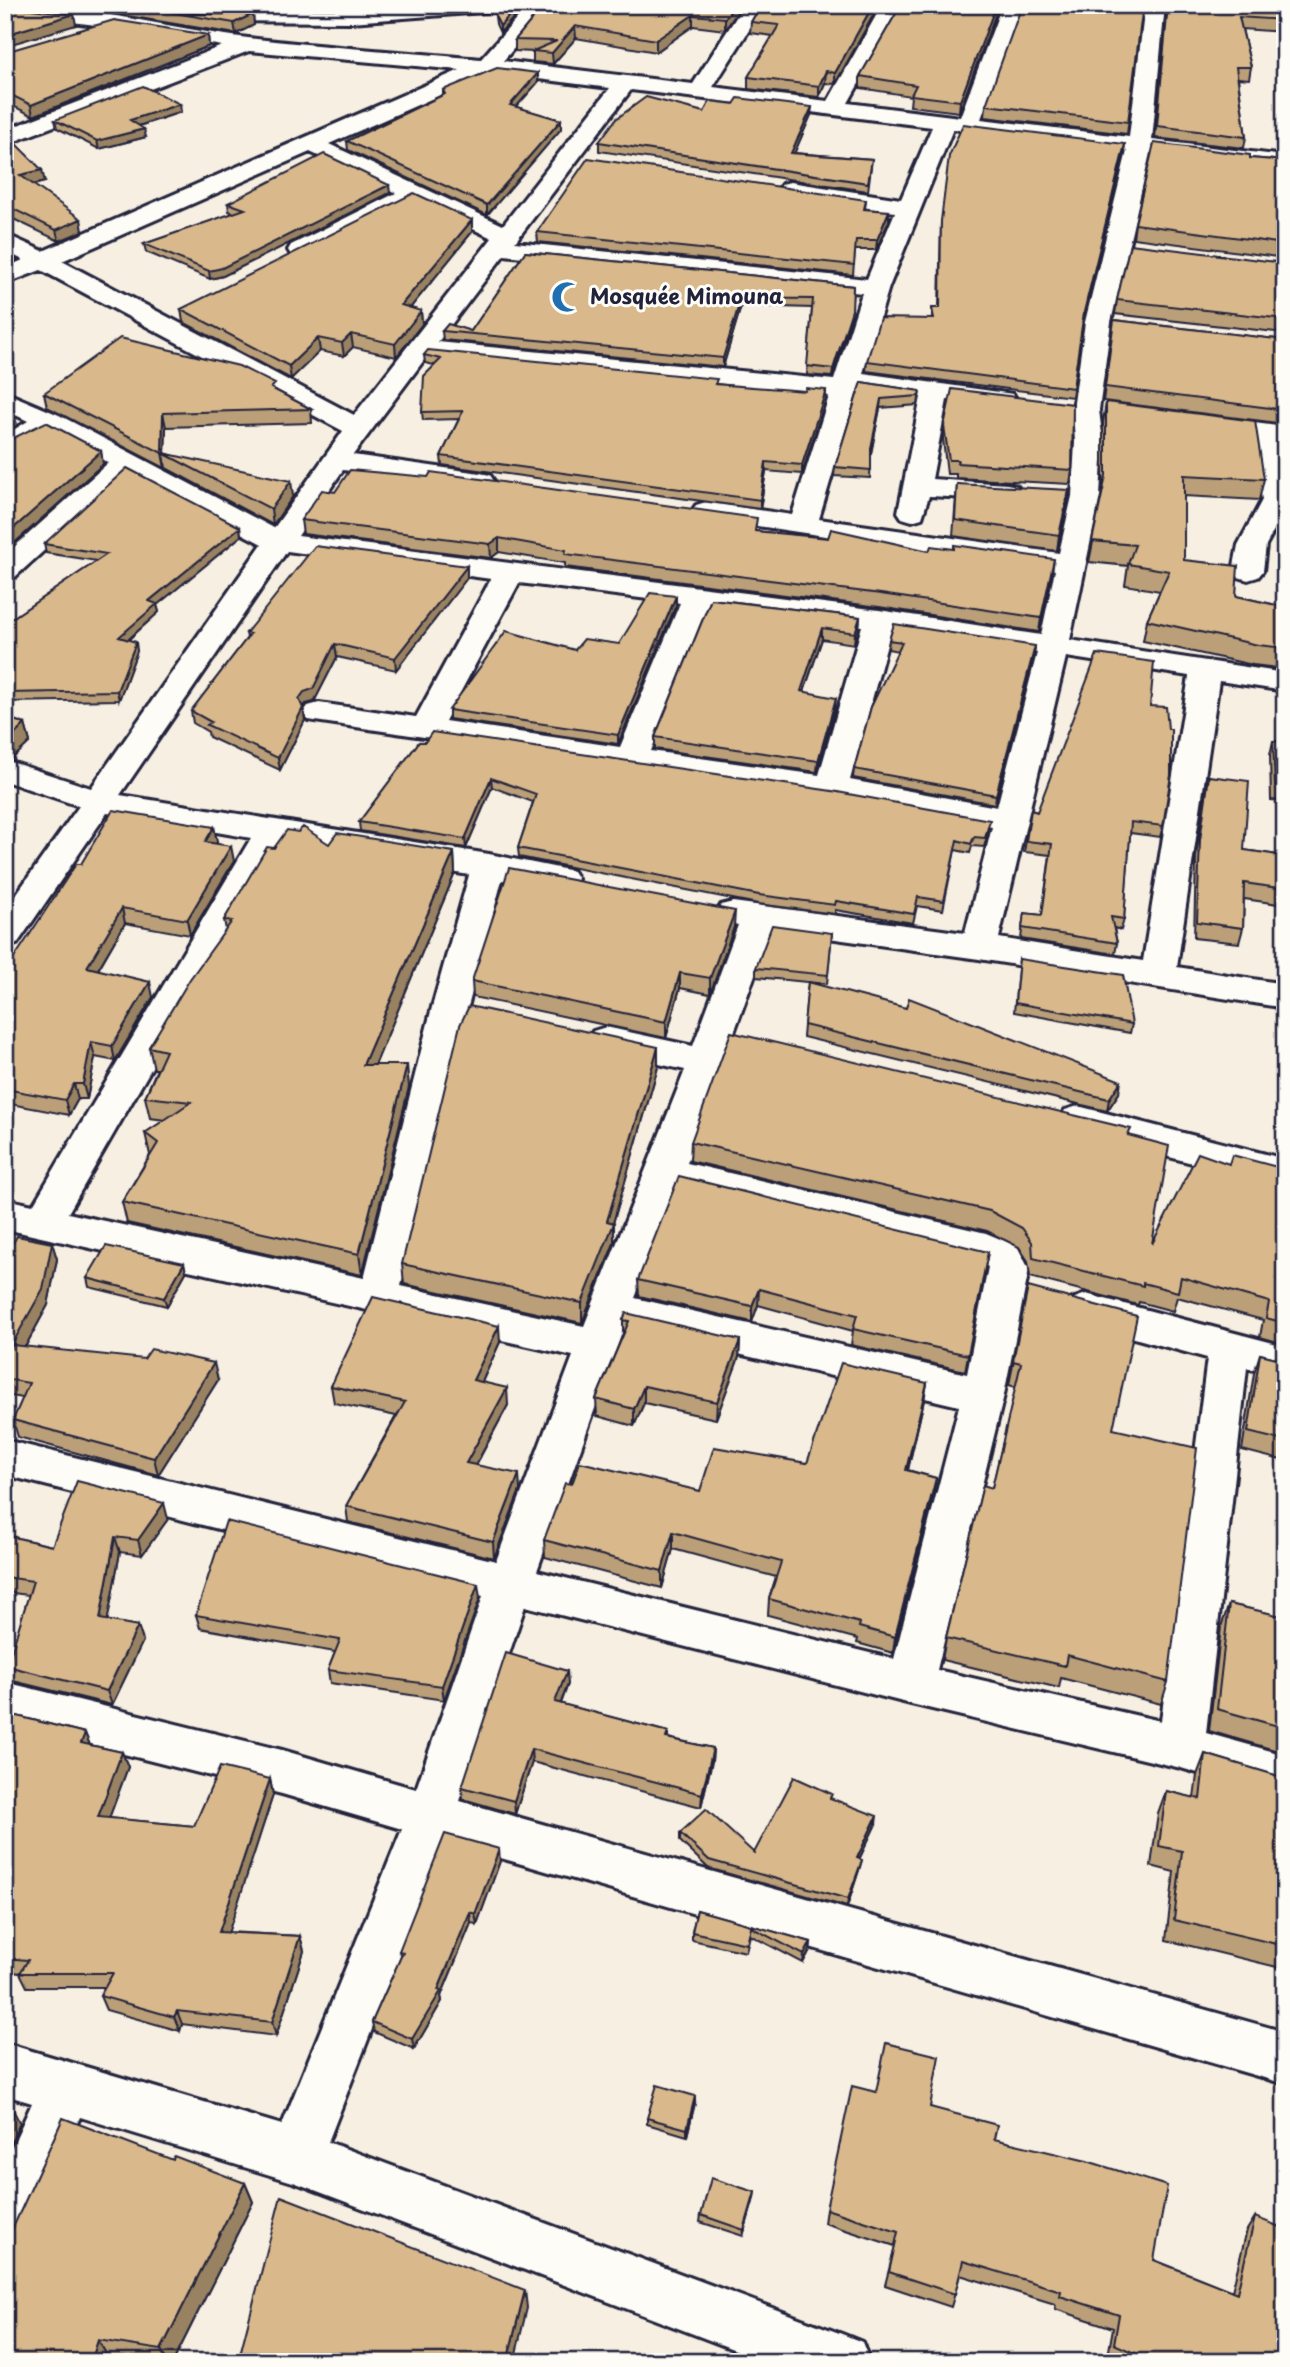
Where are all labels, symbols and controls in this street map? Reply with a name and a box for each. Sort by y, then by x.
place label: Mosquée Mimouna [590,279,783,311]
mosque icon: Mosquée Mimouna [550,280,584,314]

